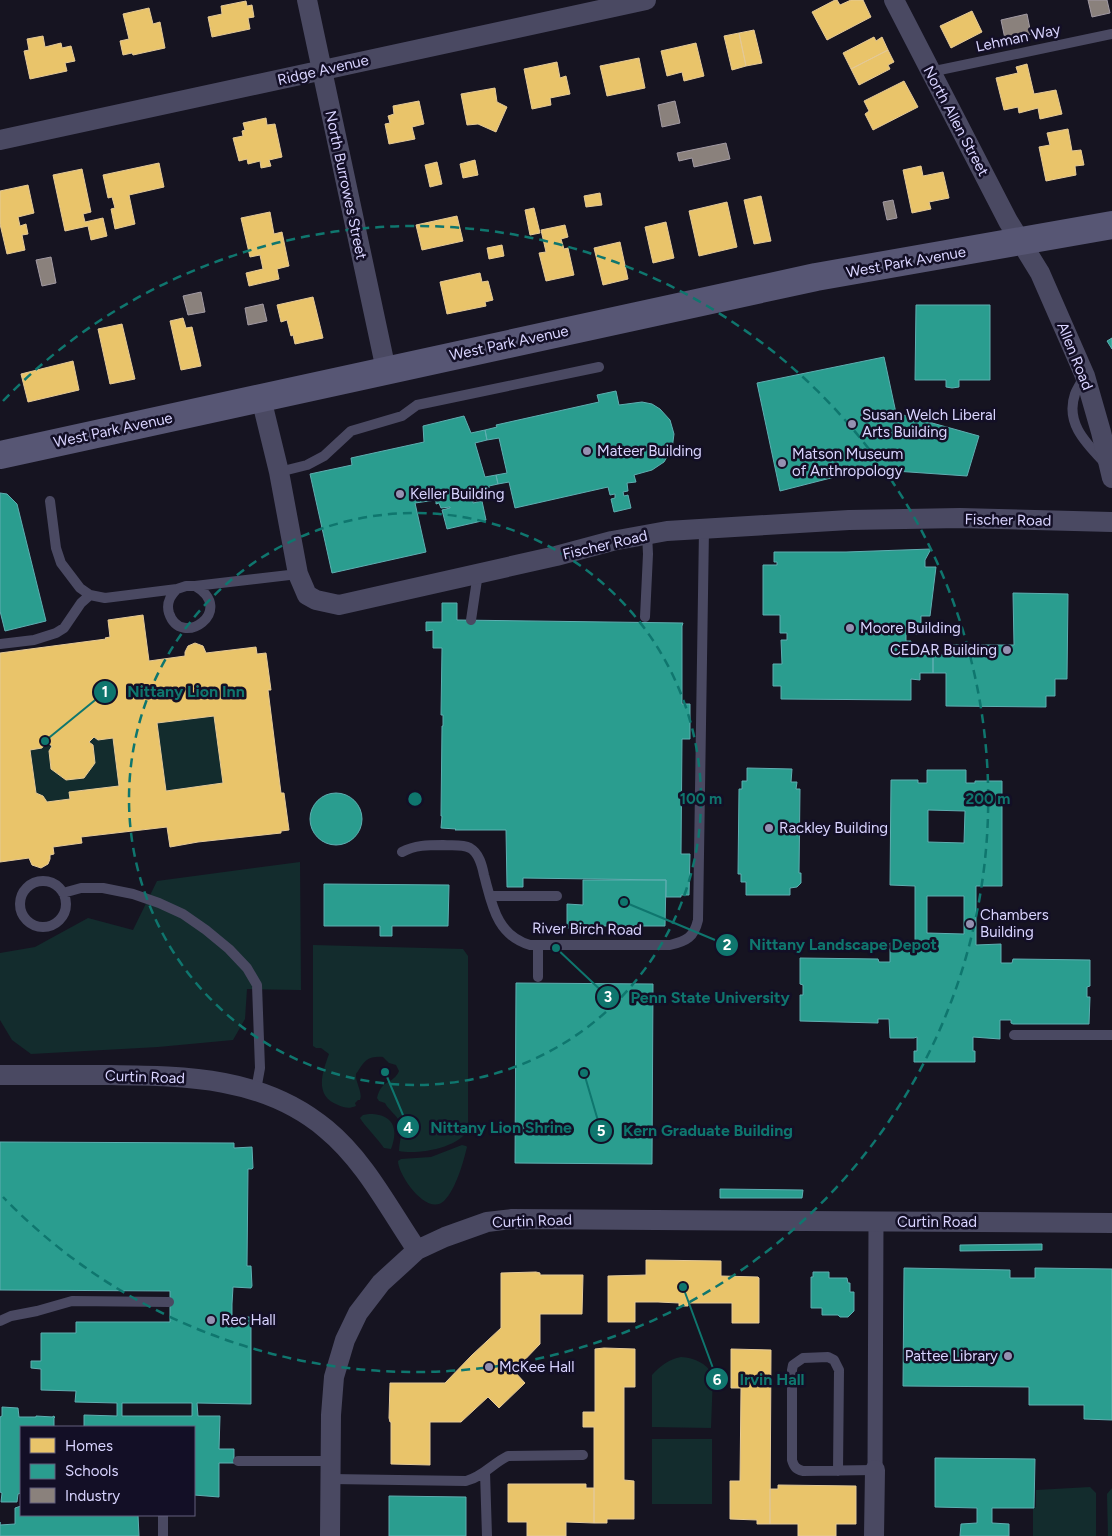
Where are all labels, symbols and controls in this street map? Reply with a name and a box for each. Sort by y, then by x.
street label: Lehman Way [974,20,1062,56]
street label: Ridge Avenue [276,51,370,89]
street label: North Allen Street [919,63,993,179]
street label: North Burrowes Street [321,109,371,261]
street label: West Park Avenue [845,243,967,281]
street label: Allen Road [1053,319,1097,393]
street label: West Park Avenue [448,322,570,364]
place label: Susan Welch Liberal Arts Building [862,406,996,441]
street label: West Park Avenue [52,409,174,451]
marker: Susan Welch Liberal Arts Building [846,418,858,430]
place label: Mateer Building [597,442,702,460]
marker: Mateer Building [581,445,593,457]
place label: Matson Museum of Anthropology [792,445,903,480]
marker: Matson Museum of Anthropology [776,457,788,469]
place label: Keller Building [410,485,505,503]
marker: Keller Building [394,488,406,500]
street label: Fischer Road [965,510,1051,530]
street label: Fischer Road [561,526,649,564]
place label: Moore Building [860,619,961,637]
marker: Moore Building [844,622,856,634]
place label: CEDAR Building [890,641,997,659]
marker: CEDAR Building [1001,644,1013,656]
callout: Nittany Lion Inn [93,676,255,707]
text: Nittany Lion Inn [127,682,245,701]
text: 1 [102,683,108,701]
centre of rings [406,790,424,808]
text: 100 m [680,790,722,808]
text: 200 m [966,790,1010,808]
place label: Rackley Building [779,819,888,837]
marker: Rackley Building [763,822,775,834]
place label: Chambers Building [980,906,1049,941]
marker: Chambers Building [964,918,976,930]
street label: River Birch Road [532,919,642,939]
callout: Nittany Landscape Depot [714,929,947,960]
text: Nittany Landscape Depot [749,935,937,954]
text: 2 [723,936,732,954]
callout: Penn State University [596,982,800,1013]
text: 3 [604,988,612,1006]
text: Penn State University [630,988,790,1007]
street label: Curtin Road [105,1067,185,1087]
callout: Nittany Lion Shrine [395,1112,582,1143]
callout: Kern Graduate Building [588,1115,803,1146]
text: Nittany Lion Shrine [430,1118,572,1137]
text: 4 [403,1119,413,1137]
text: Kern Graduate Building [623,1121,793,1140]
text: 5 [597,1122,606,1140]
street label: Curtin Road [492,1211,572,1231]
street label: Curtin Road [897,1213,977,1231]
place label: Rec Hall [221,1311,276,1329]
marker: Rec Hall [205,1314,217,1326]
place label: Pattee Library [905,1347,998,1365]
marker: Pattee Library [1002,1350,1014,1362]
place label: McKee Hall [499,1358,574,1376]
marker: McKee Hall [483,1361,495,1373]
callout: Irvin Hall [705,1364,815,1395]
text: Irvin Hall [739,1370,805,1389]
text: 6 [713,1371,722,1389]
legend [20,1426,195,1516]
text: Homes [65,1437,113,1455]
text: Schools [65,1462,118,1480]
text: Industry [65,1487,120,1505]

